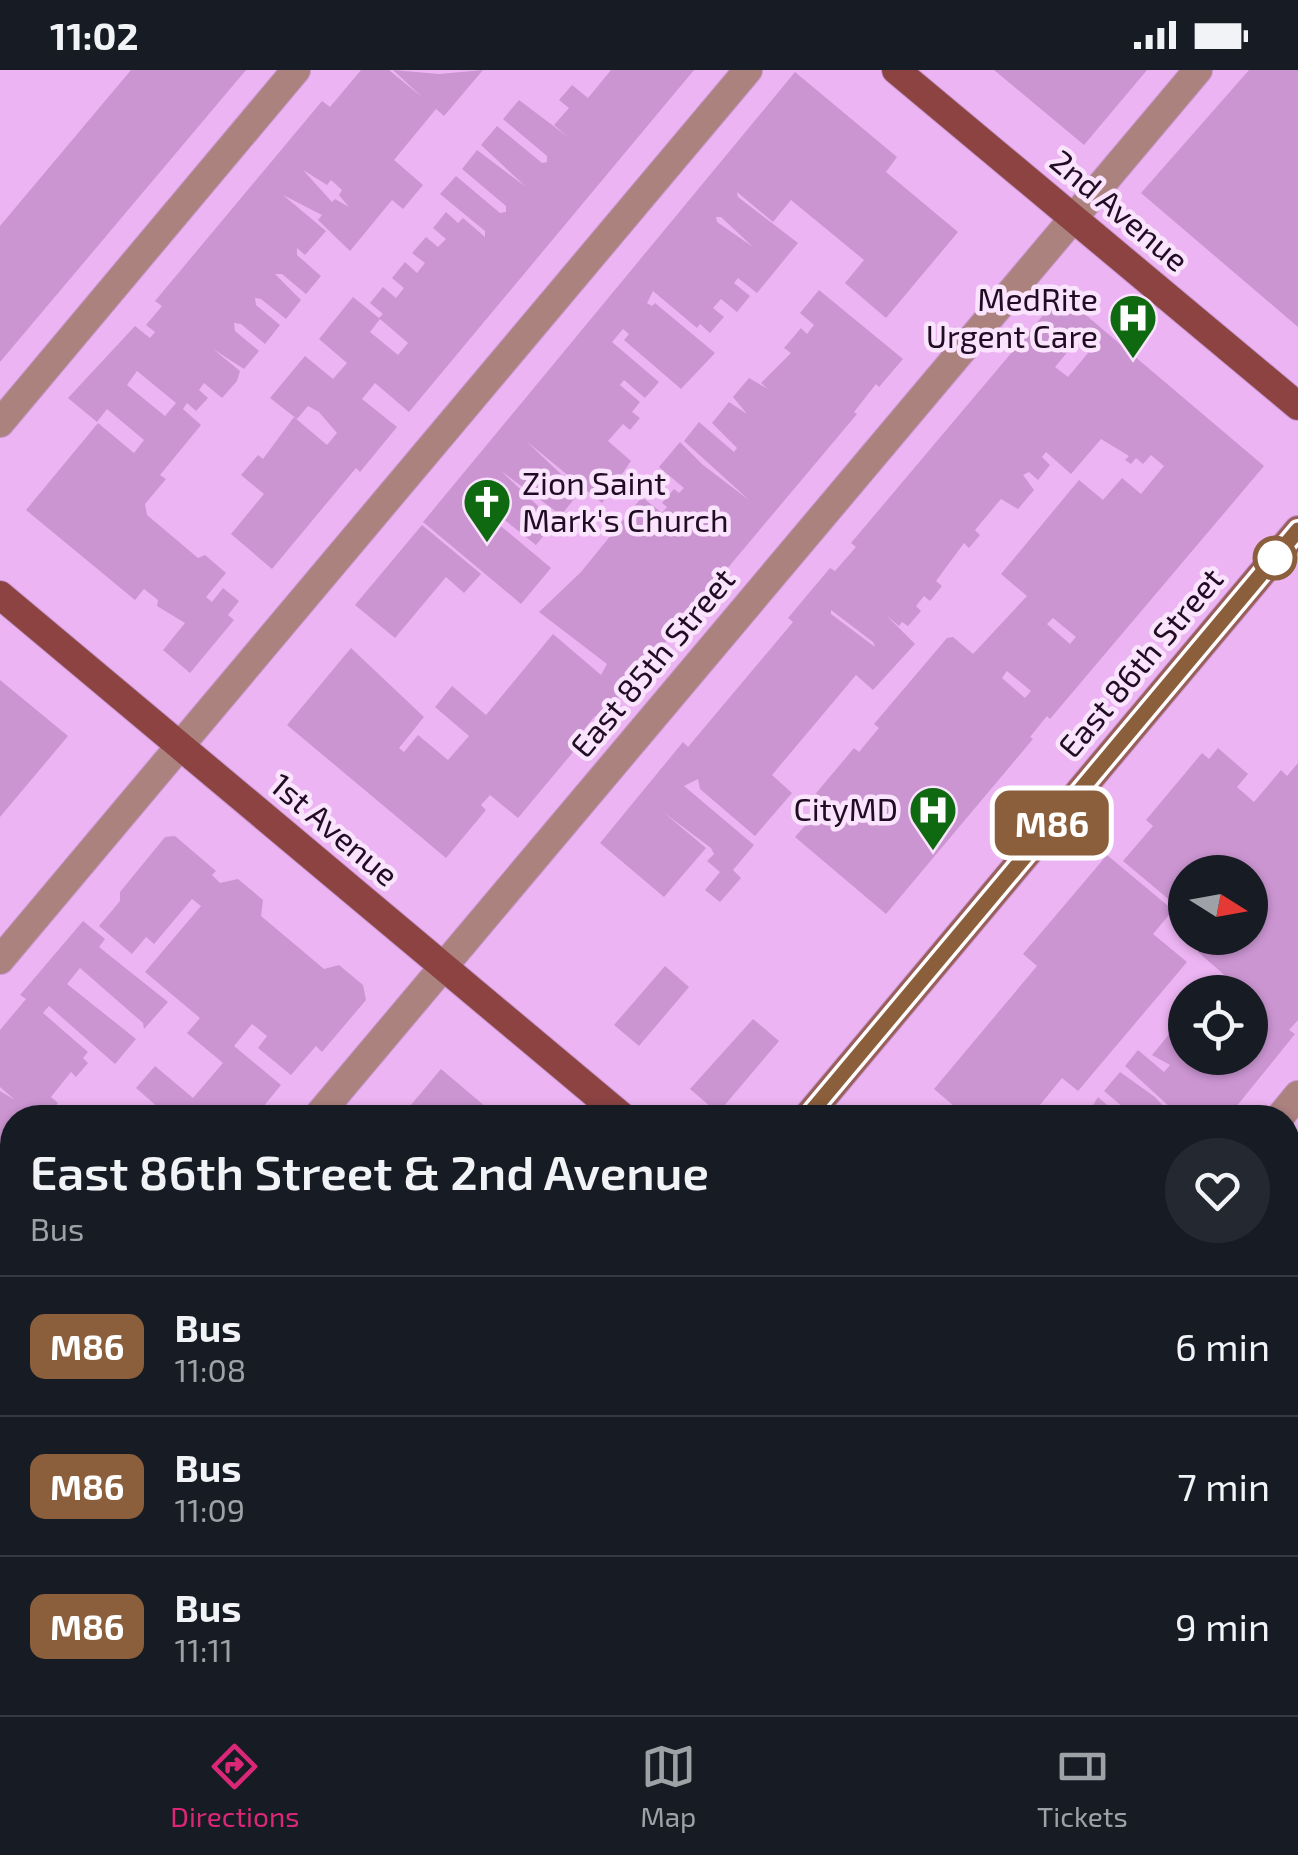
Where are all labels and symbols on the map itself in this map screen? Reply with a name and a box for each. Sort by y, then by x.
street label: 2nd Avenue [1044,141,1197,278]
place label: MedRite Urgent Care [926,279,1098,354]
hospital icon: MedRite Urgent Care [1107,292,1159,360]
place label: Zion Saint Mark's Church [522,463,729,538]
church icon: Zion Saint Mark's Church [461,476,513,544]
unlabelled marker [1254,537,1296,579]
street label: East 86th Street [1049,559,1230,764]
street label: East 85th Street [562,560,741,764]
street label: 1st Avenue [264,764,407,893]
hospital icon: CityMD [907,784,959,852]
place label: CityMD [793,789,898,827]
line badge: M86 [994,790,1110,856]
north arrow [1168,855,1268,955]

